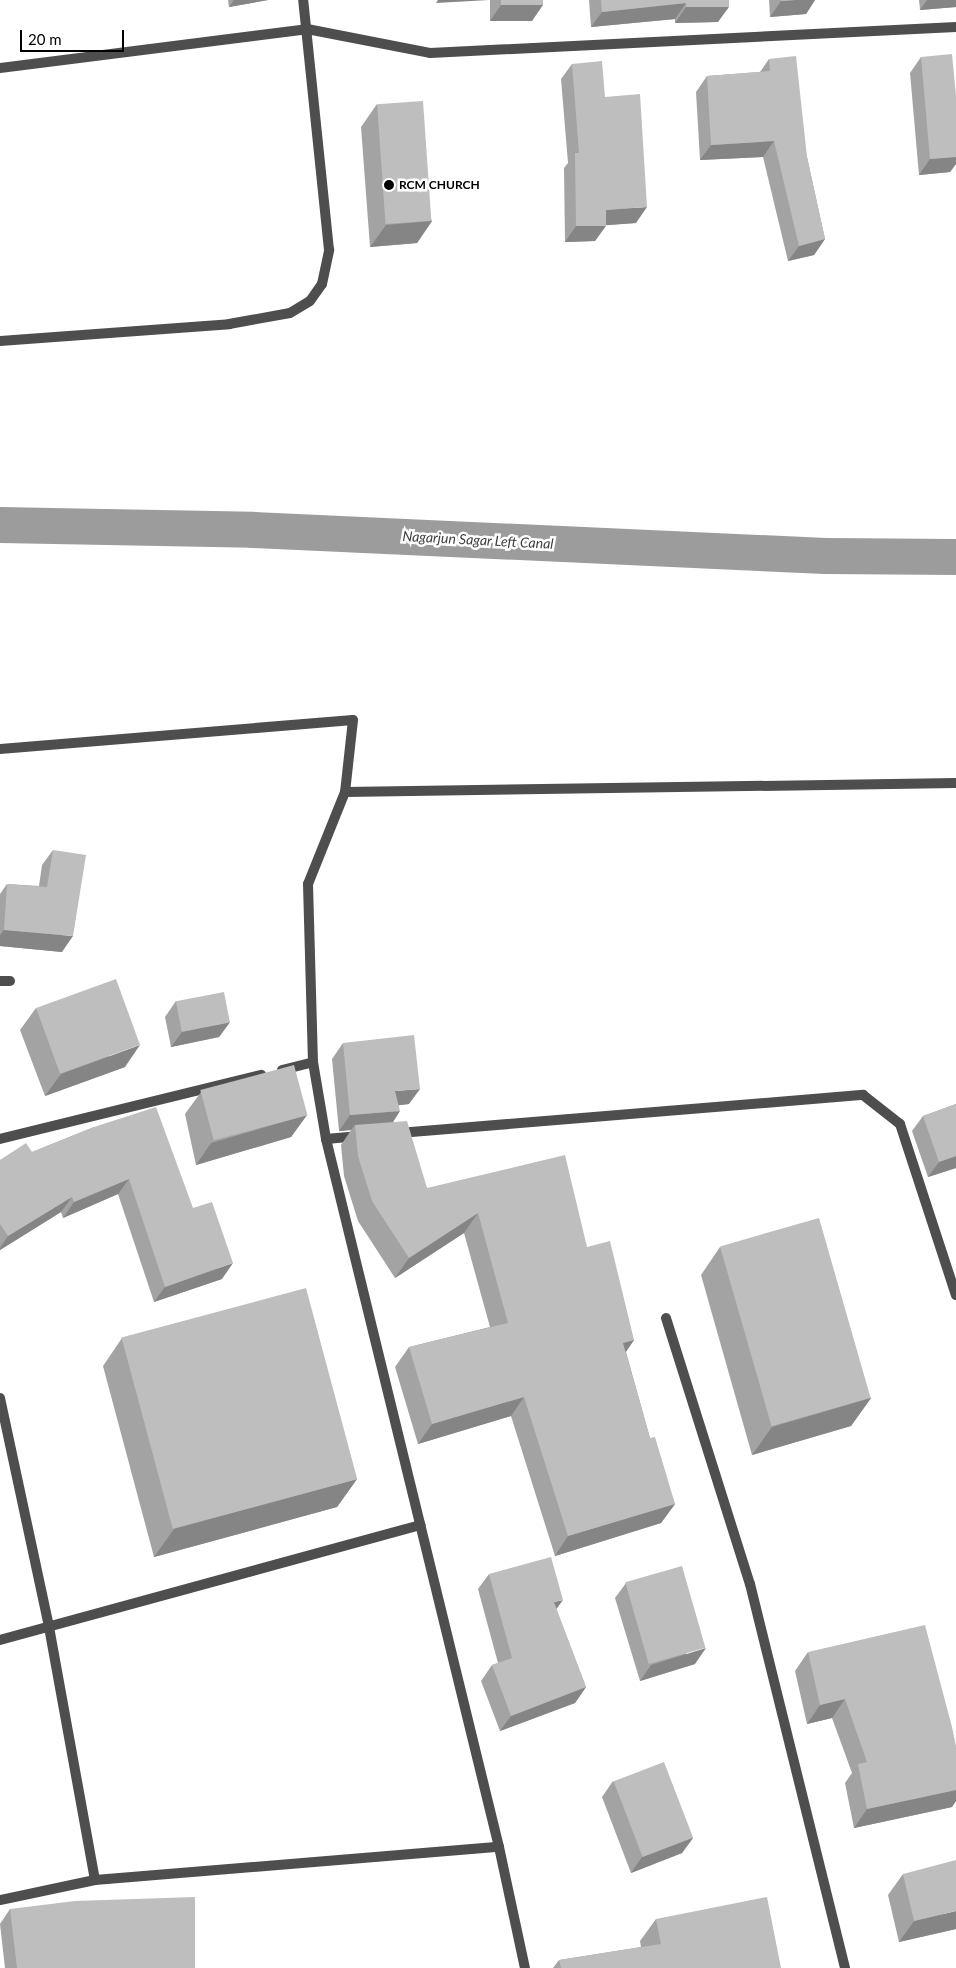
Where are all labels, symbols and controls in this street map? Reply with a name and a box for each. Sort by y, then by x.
scale bar [22,20,126,52]
text: 20 m [28,30,62,48]
place label: RCM CHURCH [399,178,480,192]
marker: RCM CHURCH [383,179,395,191]
water label: Nagarjun Sagar Left Canal [402,528,554,552]

